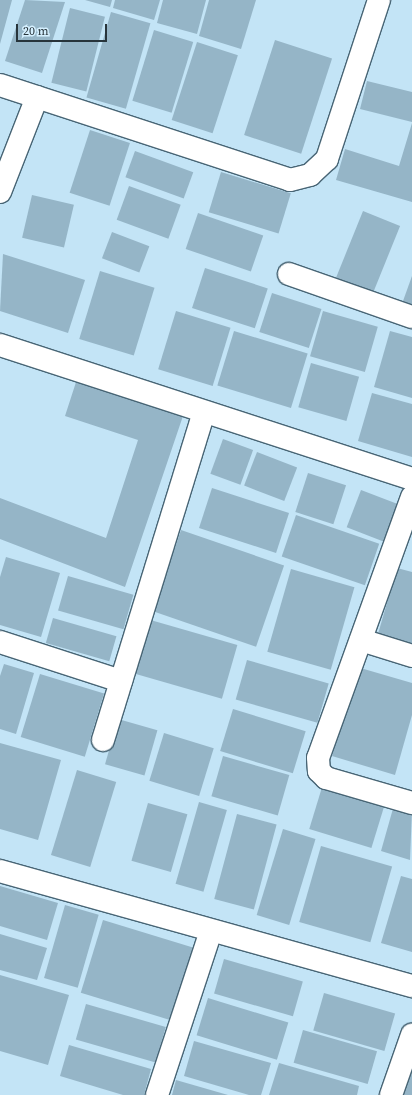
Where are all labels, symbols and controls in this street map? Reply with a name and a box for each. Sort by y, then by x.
scale bar [18,16,109,42]
text: 20 m [23,23,49,39]

